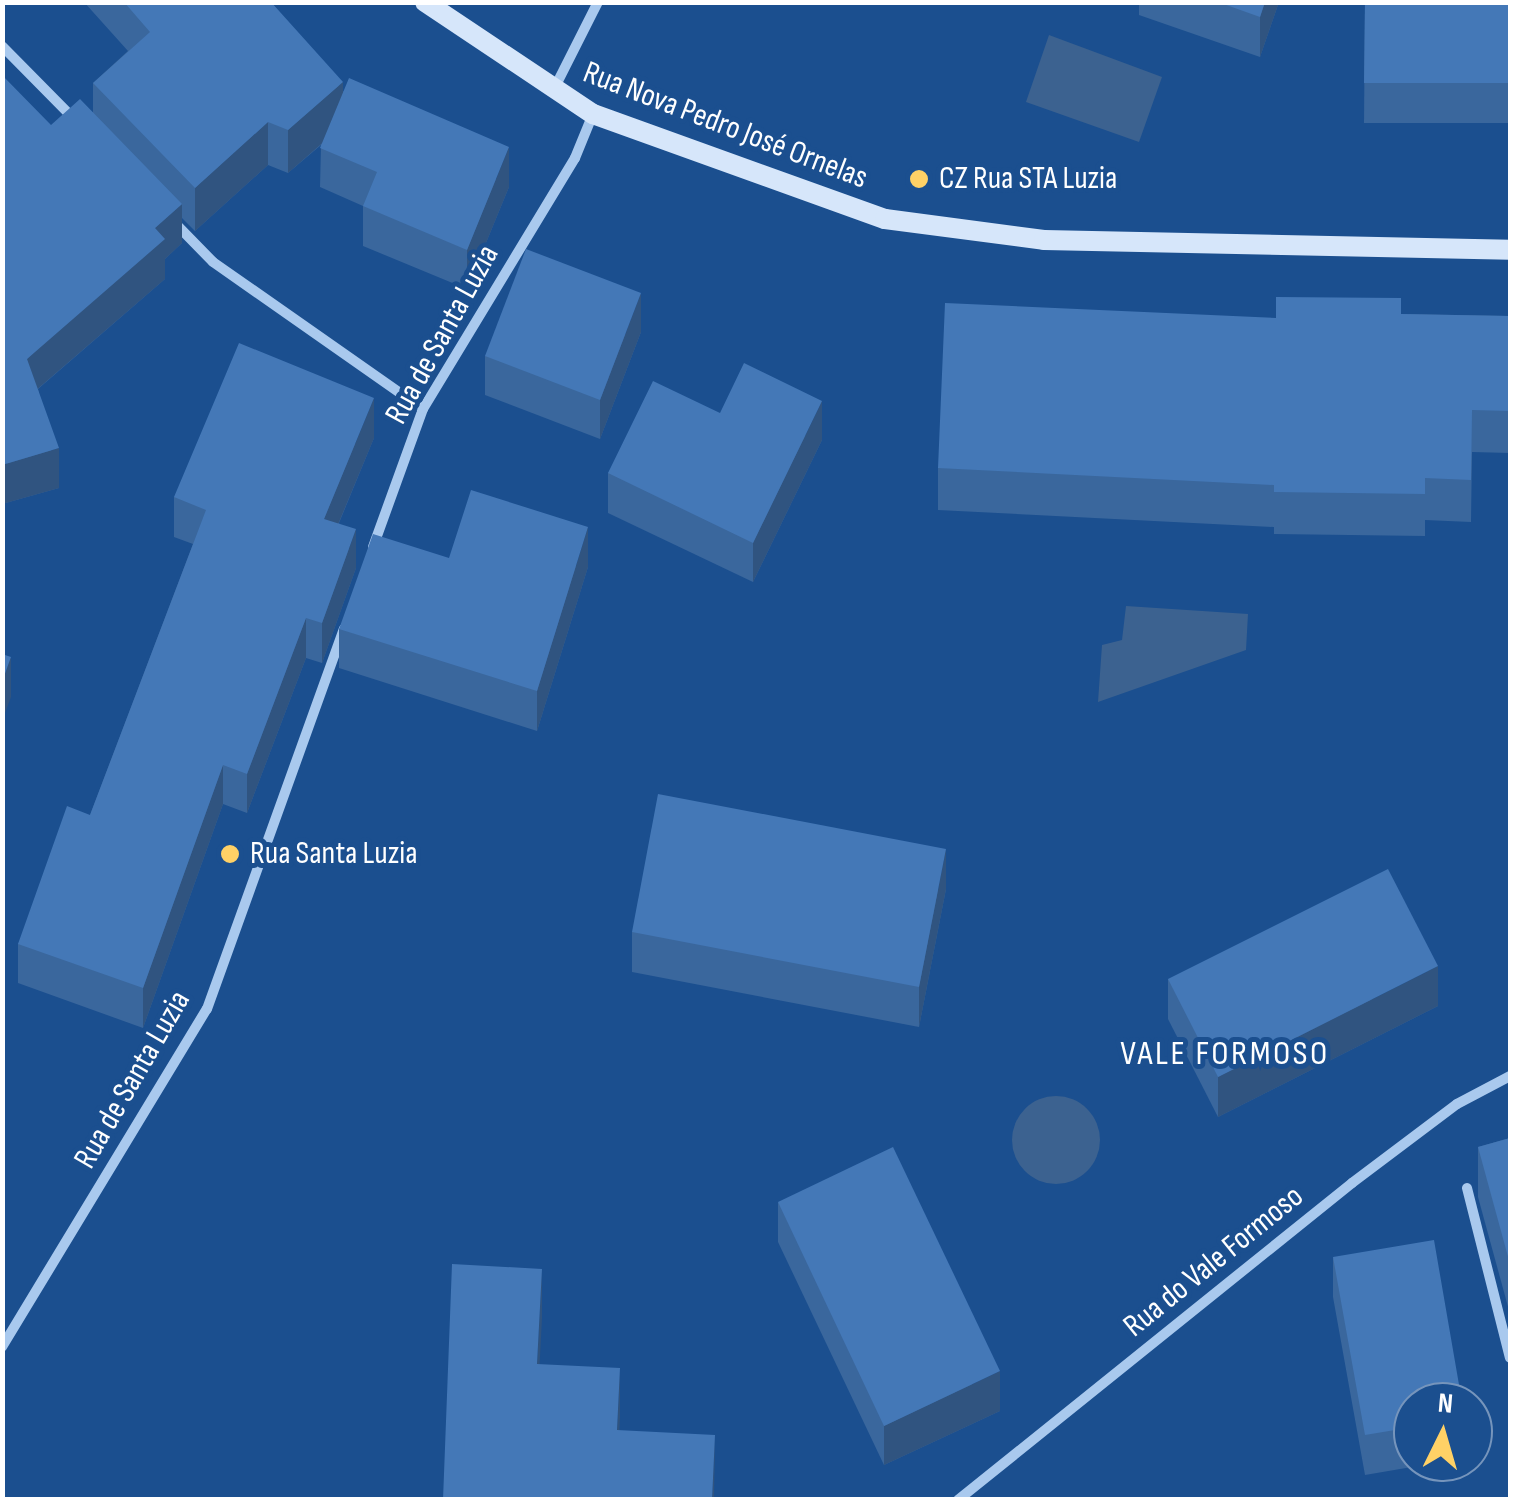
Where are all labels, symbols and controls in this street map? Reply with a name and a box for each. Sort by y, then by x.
street label: Rua Nova Pedro José Ornelas [577,54,873,198]
place label: CZ Rua STA Luzia [939,160,1117,198]
marker: CZ Rua STA Luzia [908,168,930,190]
street label: Rua de Santa Luzia [378,239,508,431]
place label: Rua Santa Luzia [250,835,417,873]
marker: Rua Santa Luzia [219,843,241,865]
street label: Rua de Santa Luzia [67,984,199,1176]
district label: VALE FORMOSO [1120,1033,1330,1075]
street label: Rua do Vale Formoso [1117,1178,1311,1346]
north arrow [1393,1382,1493,1482]
text: N [1437,1387,1454,1421]

